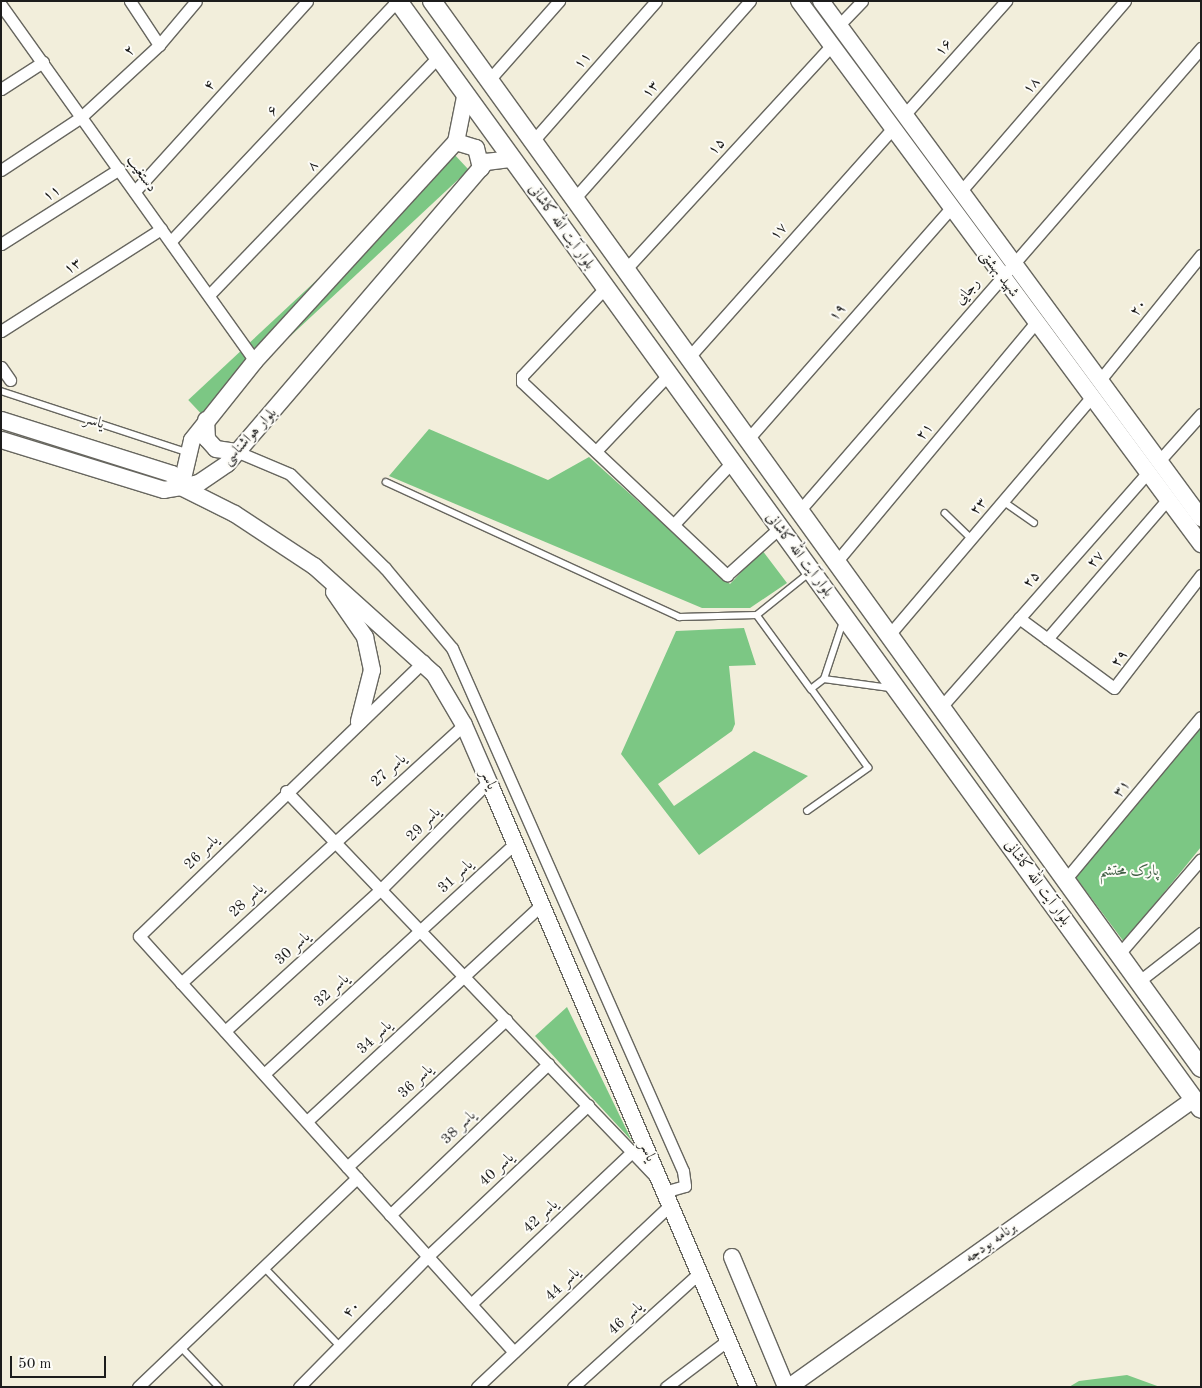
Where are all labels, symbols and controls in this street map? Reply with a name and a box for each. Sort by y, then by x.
street label: ۱۶ [931,35,957,61]
street label: ۲ [121,41,139,61]
street label: ۱۱ [570,48,596,74]
street label: ۱۸ [1019,73,1045,99]
street label: ۴ [200,77,220,95]
street label: ۱۳ [638,77,664,103]
street label: ۶ [263,102,283,120]
street label: ۱۵ [704,134,730,160]
street label: دستغیب [122,152,160,196]
street label: ۸ [303,157,323,175]
street label: بلوار آیت الله کاشانی [524,181,598,273]
street label: ۱۱ [40,182,64,206]
street label: ۱۷ [766,219,792,245]
street label: شهید بهشتی [975,247,1023,301]
street label: ۱۳ [61,255,85,279]
street label: رجایی [952,275,984,309]
street label: ۲۰ [1126,296,1152,320]
street label: ۱۹ [825,300,851,326]
street label: بلوار هواشناسی [219,405,281,469]
street label: یاسر [82,410,106,434]
street label: ۲۱ [912,419,938,445]
street label: ۲۳ [966,494,992,520]
street label: بلوار آیت الله کاشانی [761,509,837,601]
street label: ۲۷ [1083,547,1109,573]
street label: ۲۵ [1019,567,1045,593]
street label: ۲۹ [1108,647,1132,671]
street label: یاسر 27 [368,750,410,792]
street label: یاسر [476,767,500,793]
street label: ۳۱ [1109,776,1135,802]
street label: یاسر 29 [403,804,445,846]
street label: یاسر 26 [181,832,223,874]
street label: بلوار آیت الله کاشانی [1000,837,1074,929]
street label: یاسر 31 [435,856,477,898]
park label: پارک محتشم [1099,863,1159,881]
street label: یاسر 28 [226,880,268,922]
street label: یاسر 30 [272,928,314,970]
street label: یاسر 32 [311,970,353,1012]
street label: یاسر 34 [354,1017,396,1059]
street label: یاسر 36 [395,1061,437,1103]
street label: یاسر 38 [438,1107,480,1149]
street label: یاسر [635,1139,659,1165]
street label: یاسر 40 [476,1149,518,1191]
street label: یاسر 42 [520,1196,562,1238]
street label: برنامه بودجه [962,1219,1020,1267]
street label: یاسر 44 [542,1264,584,1306]
street label: ۴۰ [339,1297,365,1323]
street label: یاسر 46 [605,1298,647,1340]
scale bar [12,1346,109,1378]
text: 50 m [18,1357,52,1372]

